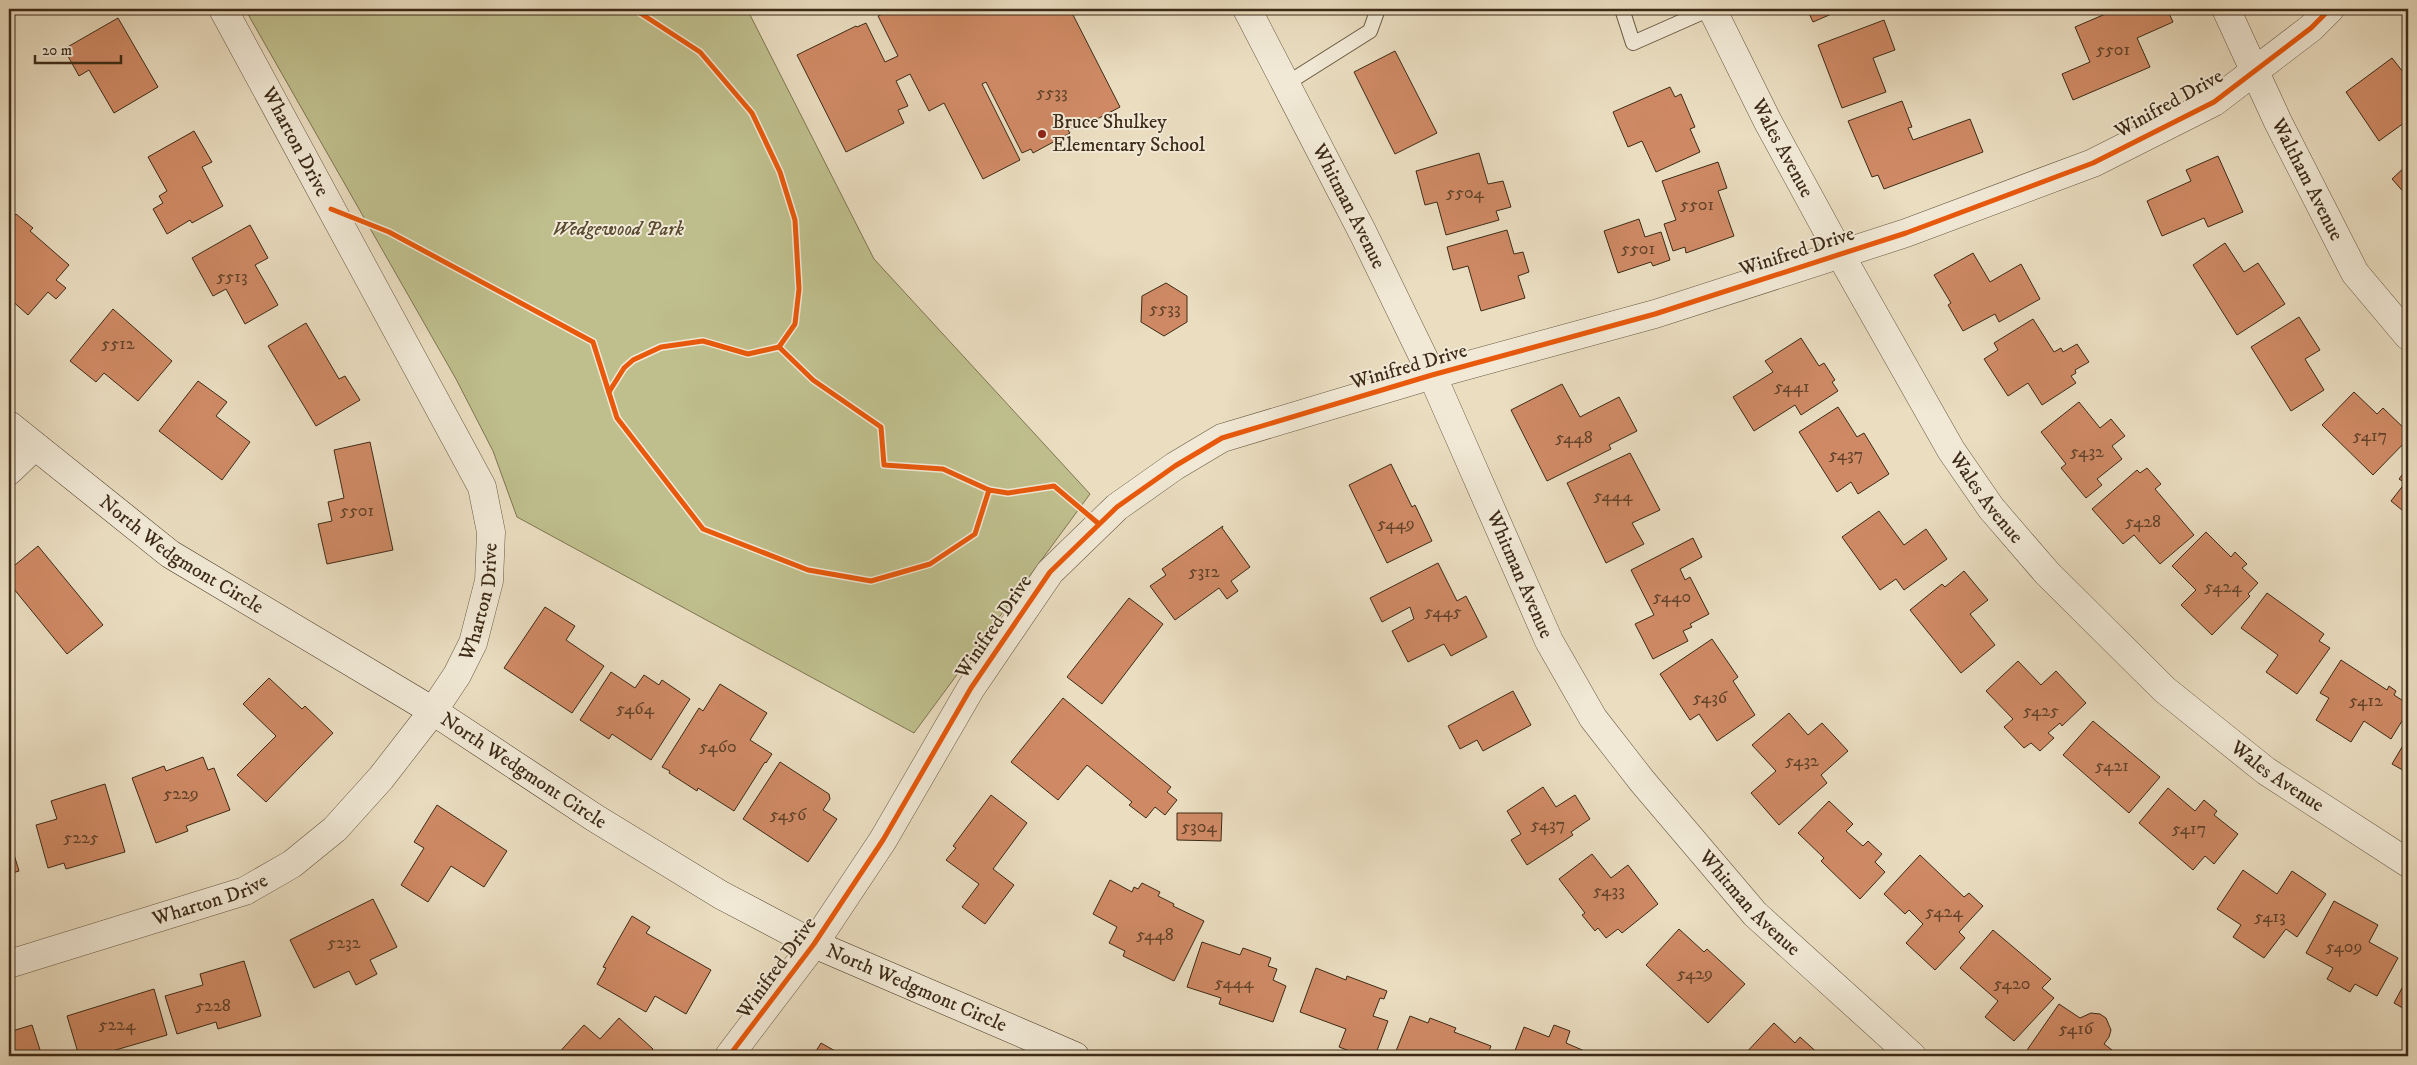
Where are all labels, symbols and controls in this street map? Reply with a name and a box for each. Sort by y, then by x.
scale bar [35,32,121,64]
house number: 5501 [2096,39,2130,61]
text: 20 m [42,41,72,60]
street label: Winifred Drive [2110,64,2228,144]
street label: Wharton Drive [255,82,334,201]
house number: 5533 [1036,82,1068,104]
street label: Wales Avenue [1746,94,1819,202]
place label: Bruce Shulkey Elementary School [1052,110,1205,158]
street label: Waltham Avenue [2265,113,2349,245]
marker: Bruce Shulkey Elementary School [1036,128,1048,140]
street label: Whitman Avenue [1306,139,1391,273]
house number: 5504 [1446,182,1485,204]
house number: 5501 [1680,194,1714,216]
park label: Wedgewood Park [552,217,684,242]
street label: Winifred Drive [1735,222,1858,283]
house number: 5501 [1621,238,1655,260]
house number: 5513 [216,266,248,288]
house number: 5533 [1149,298,1181,320]
house number: 5512 [101,333,135,355]
street label: Winifred Drive [1347,338,1470,396]
house number: 5441 [1774,376,1810,398]
house number: 5417 [2353,425,2387,447]
house number: 5448 [1555,427,1593,449]
house number: 5432 [2070,441,2104,463]
house number: 5437 [1829,444,1863,466]
street label: Wales Avenue [1943,446,2029,549]
house number: 5444 [1593,485,1633,507]
street label: North Wedgmont Circle [94,490,268,619]
house number: 5501 [340,500,374,522]
street label: Whitman Avenue [1480,506,1559,642]
house number: 5428 [2125,511,2161,533]
house number: 5449 [1377,513,1415,535]
street label: Wharton Drive [453,542,503,666]
house number: 5312 [1188,561,1220,583]
street label: Winifred Drive [950,570,1038,685]
house number: 5424 [2204,576,2242,598]
house number: 5440 [1653,586,1691,608]
house number: 5445 [1424,601,1462,623]
house number: 5436 [1693,687,1728,709]
house number: 5412 [2349,690,2383,712]
house number: 5464 [616,698,655,720]
house number: 5425 [2023,700,2059,722]
street label: North Wedgmont Circle [436,707,611,835]
street label: Wales Avenue [2225,734,2329,818]
house number: 5460 [699,736,737,758]
house number: 5432 [1785,750,1819,772]
house number: 5421 [2095,755,2129,777]
house number: 5229 [163,783,199,805]
house number: 5456 [770,804,807,826]
house number: 5437 [1531,814,1565,836]
house number: 5304 [1181,816,1217,838]
house number: 5417 [2172,818,2206,840]
house number: 5225 [63,827,99,849]
street label: Whitman Avenue [1693,844,1805,961]
street label: Wharton Drive [148,868,272,932]
house number: 5433 [1593,880,1625,902]
house number: 5424 [1925,901,1963,923]
house number: 5413 [2254,906,2286,928]
street label: Winifred Drive [731,912,822,1025]
house number: 5448 [1136,924,1174,946]
house number: 5232 [327,932,361,954]
house number: 5409 [2325,936,2363,958]
street label: North Wedgmont Circle [822,938,1011,1038]
house number: 5429 [1677,963,1713,985]
house number: 5444 [1214,972,1254,994]
house number: 5420 [1994,973,2030,995]
house number: 5228 [195,995,231,1017]
house number: 5224 [99,1014,136,1036]
house number: 5416 [2059,1018,2094,1040]

